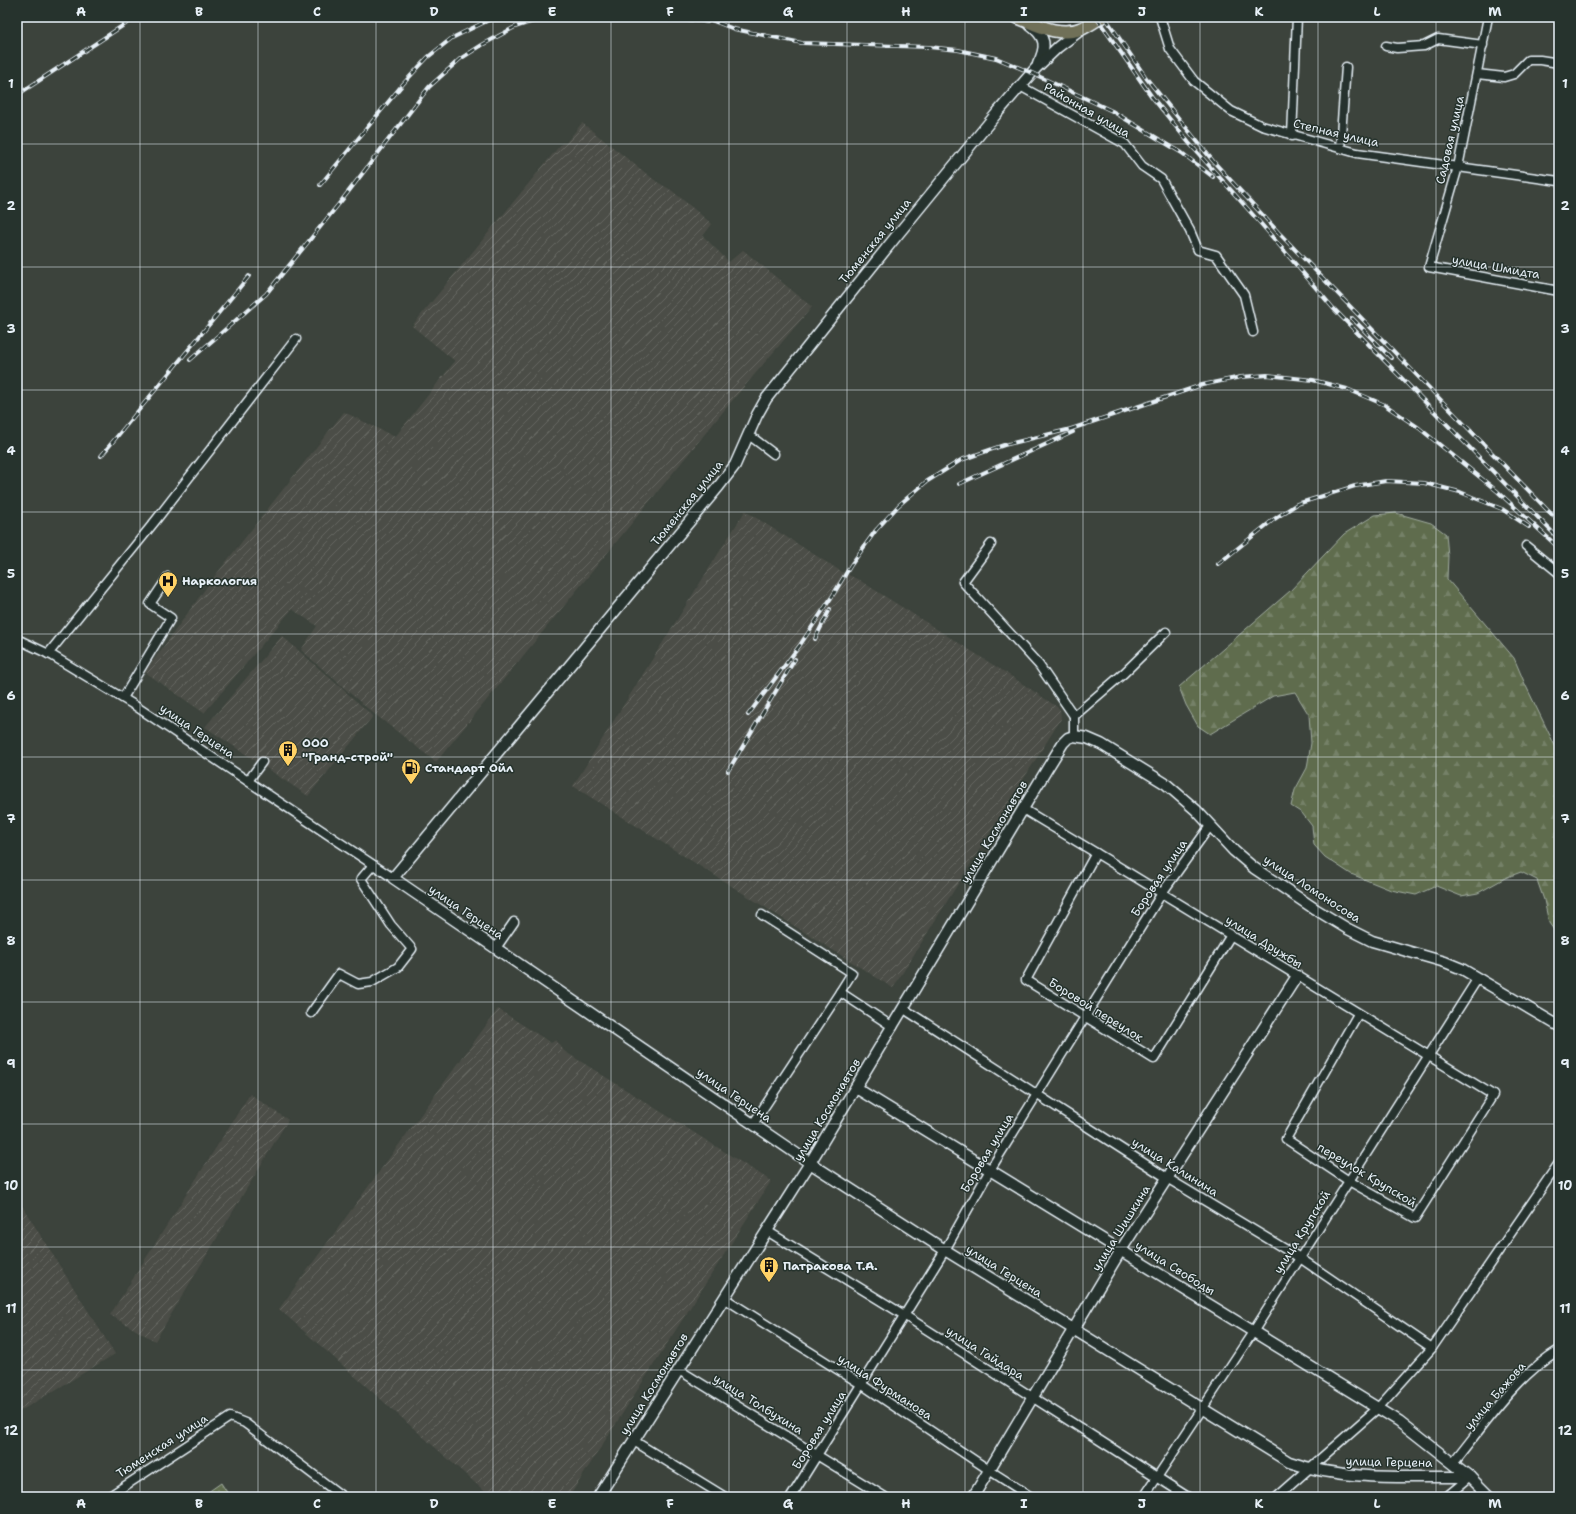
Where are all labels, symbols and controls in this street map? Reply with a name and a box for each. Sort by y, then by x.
text: A [76,3,86,20]
text: B [195,3,203,20]
text: C [313,3,321,20]
text: D [429,3,439,20]
text: E [548,3,557,20]
text: F [666,3,674,20]
text: G [783,3,794,20]
text: H [901,3,911,20]
text: I [1020,3,1028,20]
text: J [1138,3,1146,20]
text: K [1255,3,1264,20]
text: L [1373,3,1381,20]
text: M [1488,3,1502,20]
text: 1 [8,75,14,92]
text: 1 [1562,75,1568,92]
street label: Районная улица [1041,79,1134,141]
street label: Садовая улица [1432,94,1468,186]
street label: Степная улица [1292,115,1381,151]
street label: Тюменская улица [835,194,915,287]
text: 2 [6,197,16,214]
text: 2 [1560,197,1570,214]
street label: улица Шмидта [1451,251,1542,283]
text: 3 [6,320,16,337]
text: 3 [1560,320,1570,337]
text: 4 [6,442,16,459]
text: 4 [1560,442,1570,459]
street label: Тюменская улица [647,456,727,549]
text: 5 [7,565,15,582]
text: 5 [1561,565,1569,582]
hospital icon: Наркология [157,570,179,598]
place label: Наркология [182,573,257,589]
text: 6 [6,687,16,704]
text: 6 [1560,687,1570,704]
street label: улица Герцена [156,700,238,762]
place label: ООО "Гранд-строй" [302,735,393,765]
building icon: ООО "Гранд-строй" [277,739,299,767]
fuel station icon: Стандарт Ойл [400,757,422,785]
place label: Стандарт Ойл [425,760,514,776]
street label: улица Космонавтов [957,778,1031,886]
text: 7 [6,810,16,827]
text: 7 [1560,810,1570,827]
street label: Боровая улица [1127,836,1191,920]
street label: улица Ломоносова [1260,851,1364,927]
street label: улица Герцена [425,881,507,943]
street label: улица Дружбы [1222,912,1306,972]
text: 8 [6,932,16,949]
text: 8 [1560,932,1570,949]
street label: Боровой переулок [1046,974,1147,1046]
text: 9 [6,1055,16,1072]
text: 9 [1560,1055,1570,1072]
street label: улица Космонавтов [790,1056,864,1164]
street label: улица Герцена [693,1064,775,1126]
street label: Боровая улица [957,1110,1017,1196]
street label: улица Калинина [1129,1134,1222,1200]
street label: переулок Крупской [1315,1139,1420,1211]
text: 10 [4,1177,18,1194]
text: 10 [1558,1177,1572,1194]
street label: улица Шишкина [1088,1182,1154,1274]
street label: улица Крупской [1270,1187,1334,1277]
street label: улица Свободы [1132,1237,1218,1299]
street label: улица Герцена [963,1241,1046,1301]
building icon: Патракова Т.А. [758,1255,780,1283]
place label: Патракова Т.А. [783,1258,878,1274]
text: 11 [5,1300,17,1317]
text: 11 [1559,1300,1571,1317]
street label: улица Гайдара [943,1323,1028,1384]
street label: улица Космонавтов [616,1330,692,1438]
street label: улица Фурманова [835,1350,936,1424]
street label: улица Бажова [1461,1358,1529,1434]
street label: улица Толбухина [710,1370,806,1438]
street label: Боровая улица [788,1387,850,1472]
street label: Тюменская улица [113,1410,211,1482]
text: 12 [4,1422,18,1439]
text: 12 [1558,1422,1572,1439]
street label: улица Герцена [1345,1453,1433,1471]
text: A [76,1495,86,1512]
text: B [195,1495,203,1512]
text: C [313,1495,321,1512]
text: D [429,1495,439,1512]
text: E [548,1495,557,1512]
text: F [666,1495,674,1512]
text: G [783,1495,794,1512]
text: H [901,1495,911,1512]
text: I [1020,1495,1028,1512]
text: J [1138,1495,1146,1512]
text: K [1255,1495,1264,1512]
text: L [1373,1495,1381,1512]
text: M [1488,1495,1502,1512]

